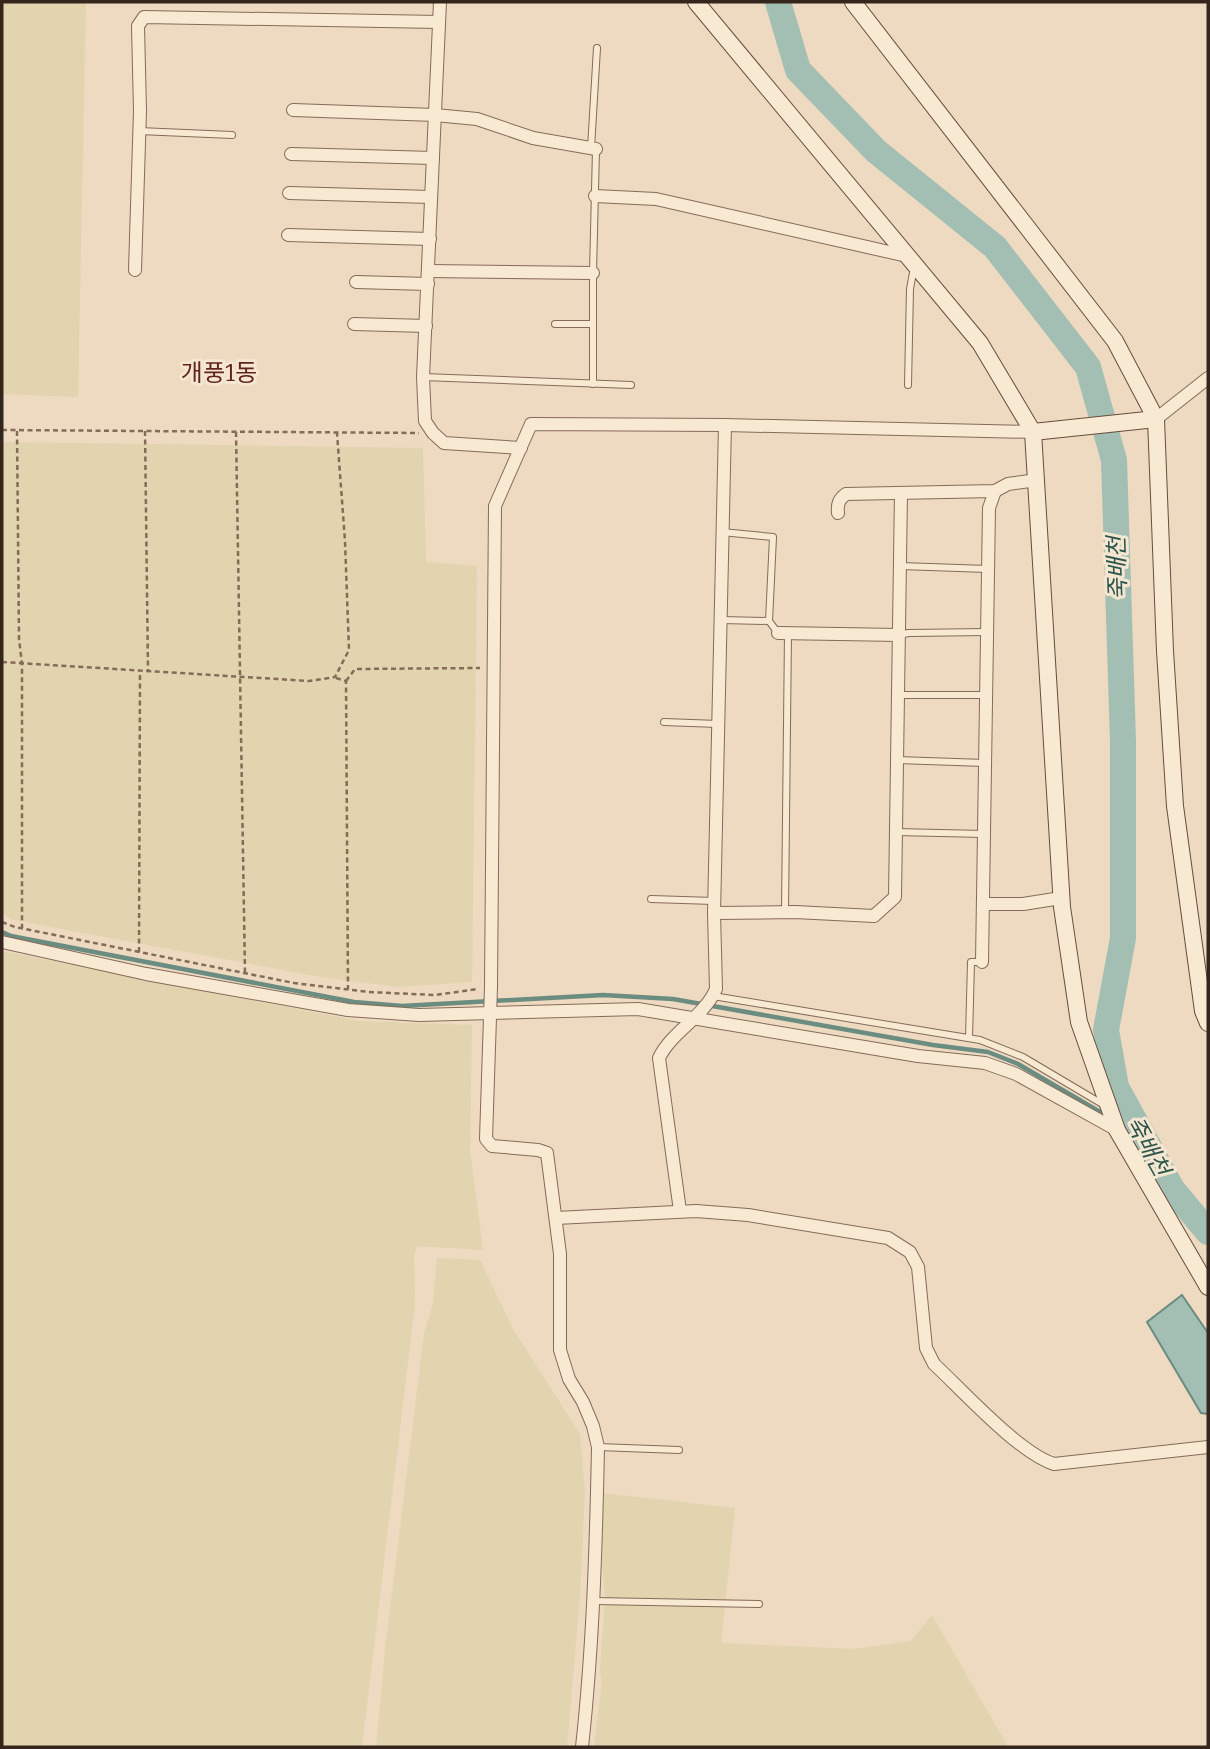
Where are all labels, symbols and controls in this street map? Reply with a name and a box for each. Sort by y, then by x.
district label: 개풍1동 [181,359,257,387]
water label: 죽배천 [1102,533,1132,600]
water label: 죽배천 [1120,1111,1177,1183]

